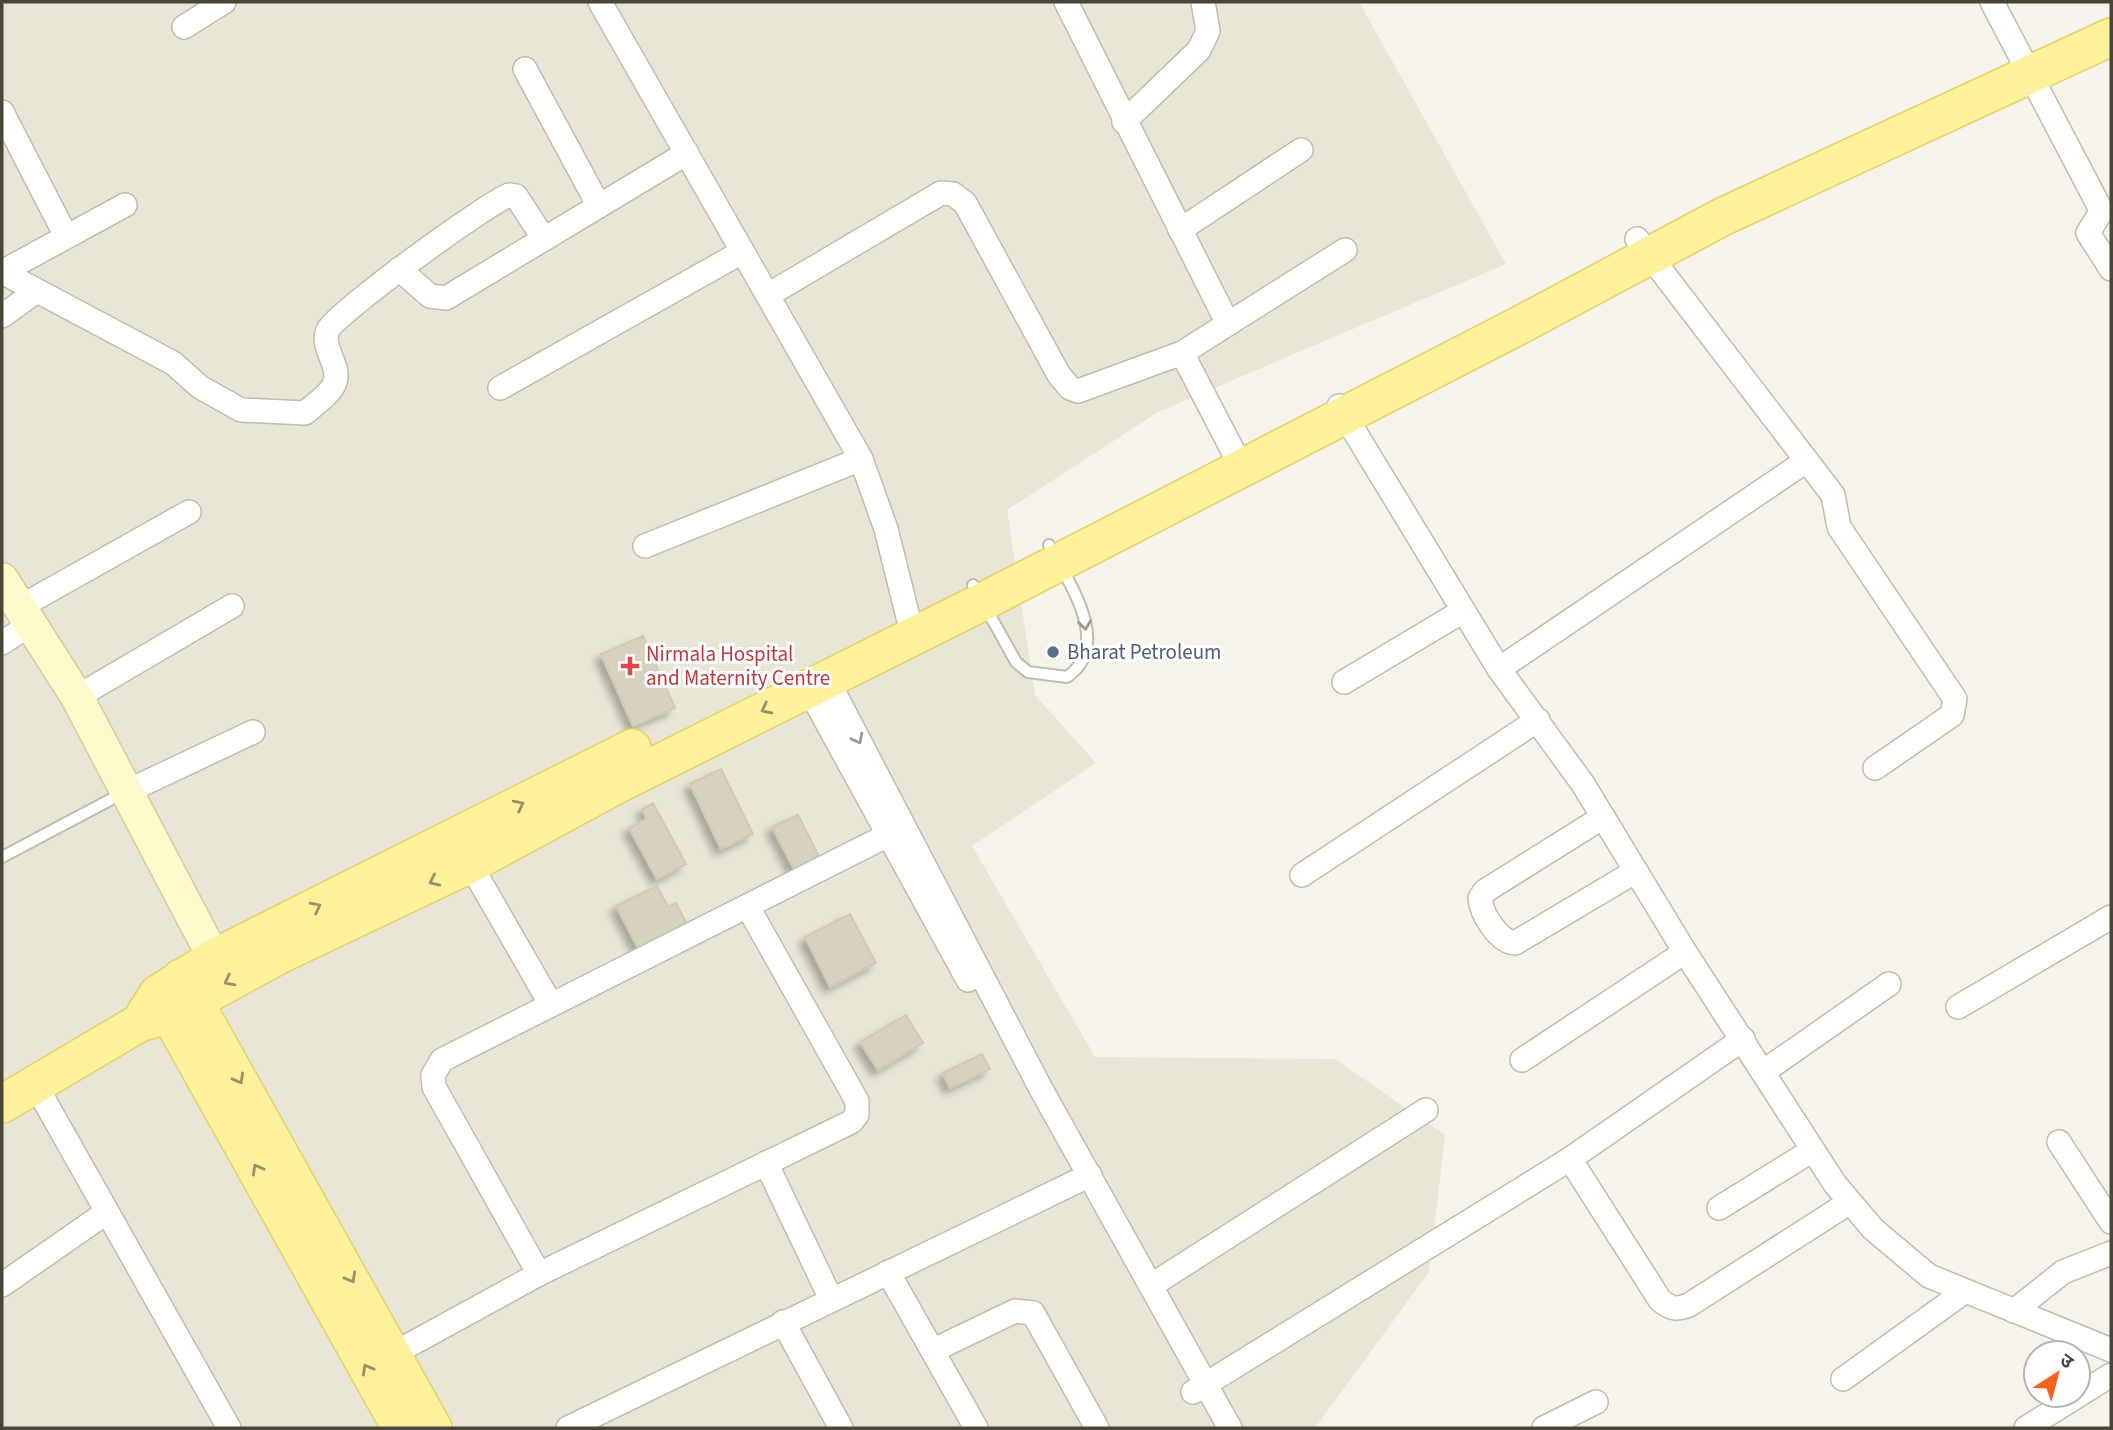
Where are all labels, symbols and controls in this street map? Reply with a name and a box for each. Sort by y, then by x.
one-way arrow [1077,619,1092,631]
place label: Bharat Petroleum [1067,637,1222,667]
place label: Nirmala Hospital and Maternity Centre [646,639,830,693]
marker: Bharat Petroleum [1045,644,1061,660]
marker: Nirmala Hospital and Maternity Centre [620,656,640,676]
one-way arrow [761,701,773,714]
one-way arrow [850,732,863,744]
one-way arrow [512,800,524,814]
one-way arrow [429,873,441,887]
one-way arrow [309,902,321,916]
one-way arrow [224,972,237,986]
one-way arrow [231,1072,244,1085]
one-way arrow [252,1164,265,1177]
one-way arrow [343,1270,356,1283]
north arrow [2022,1339,2092,1409]
text: उ [2054,1347,2079,1376]
one-way arrow [362,1363,375,1376]

